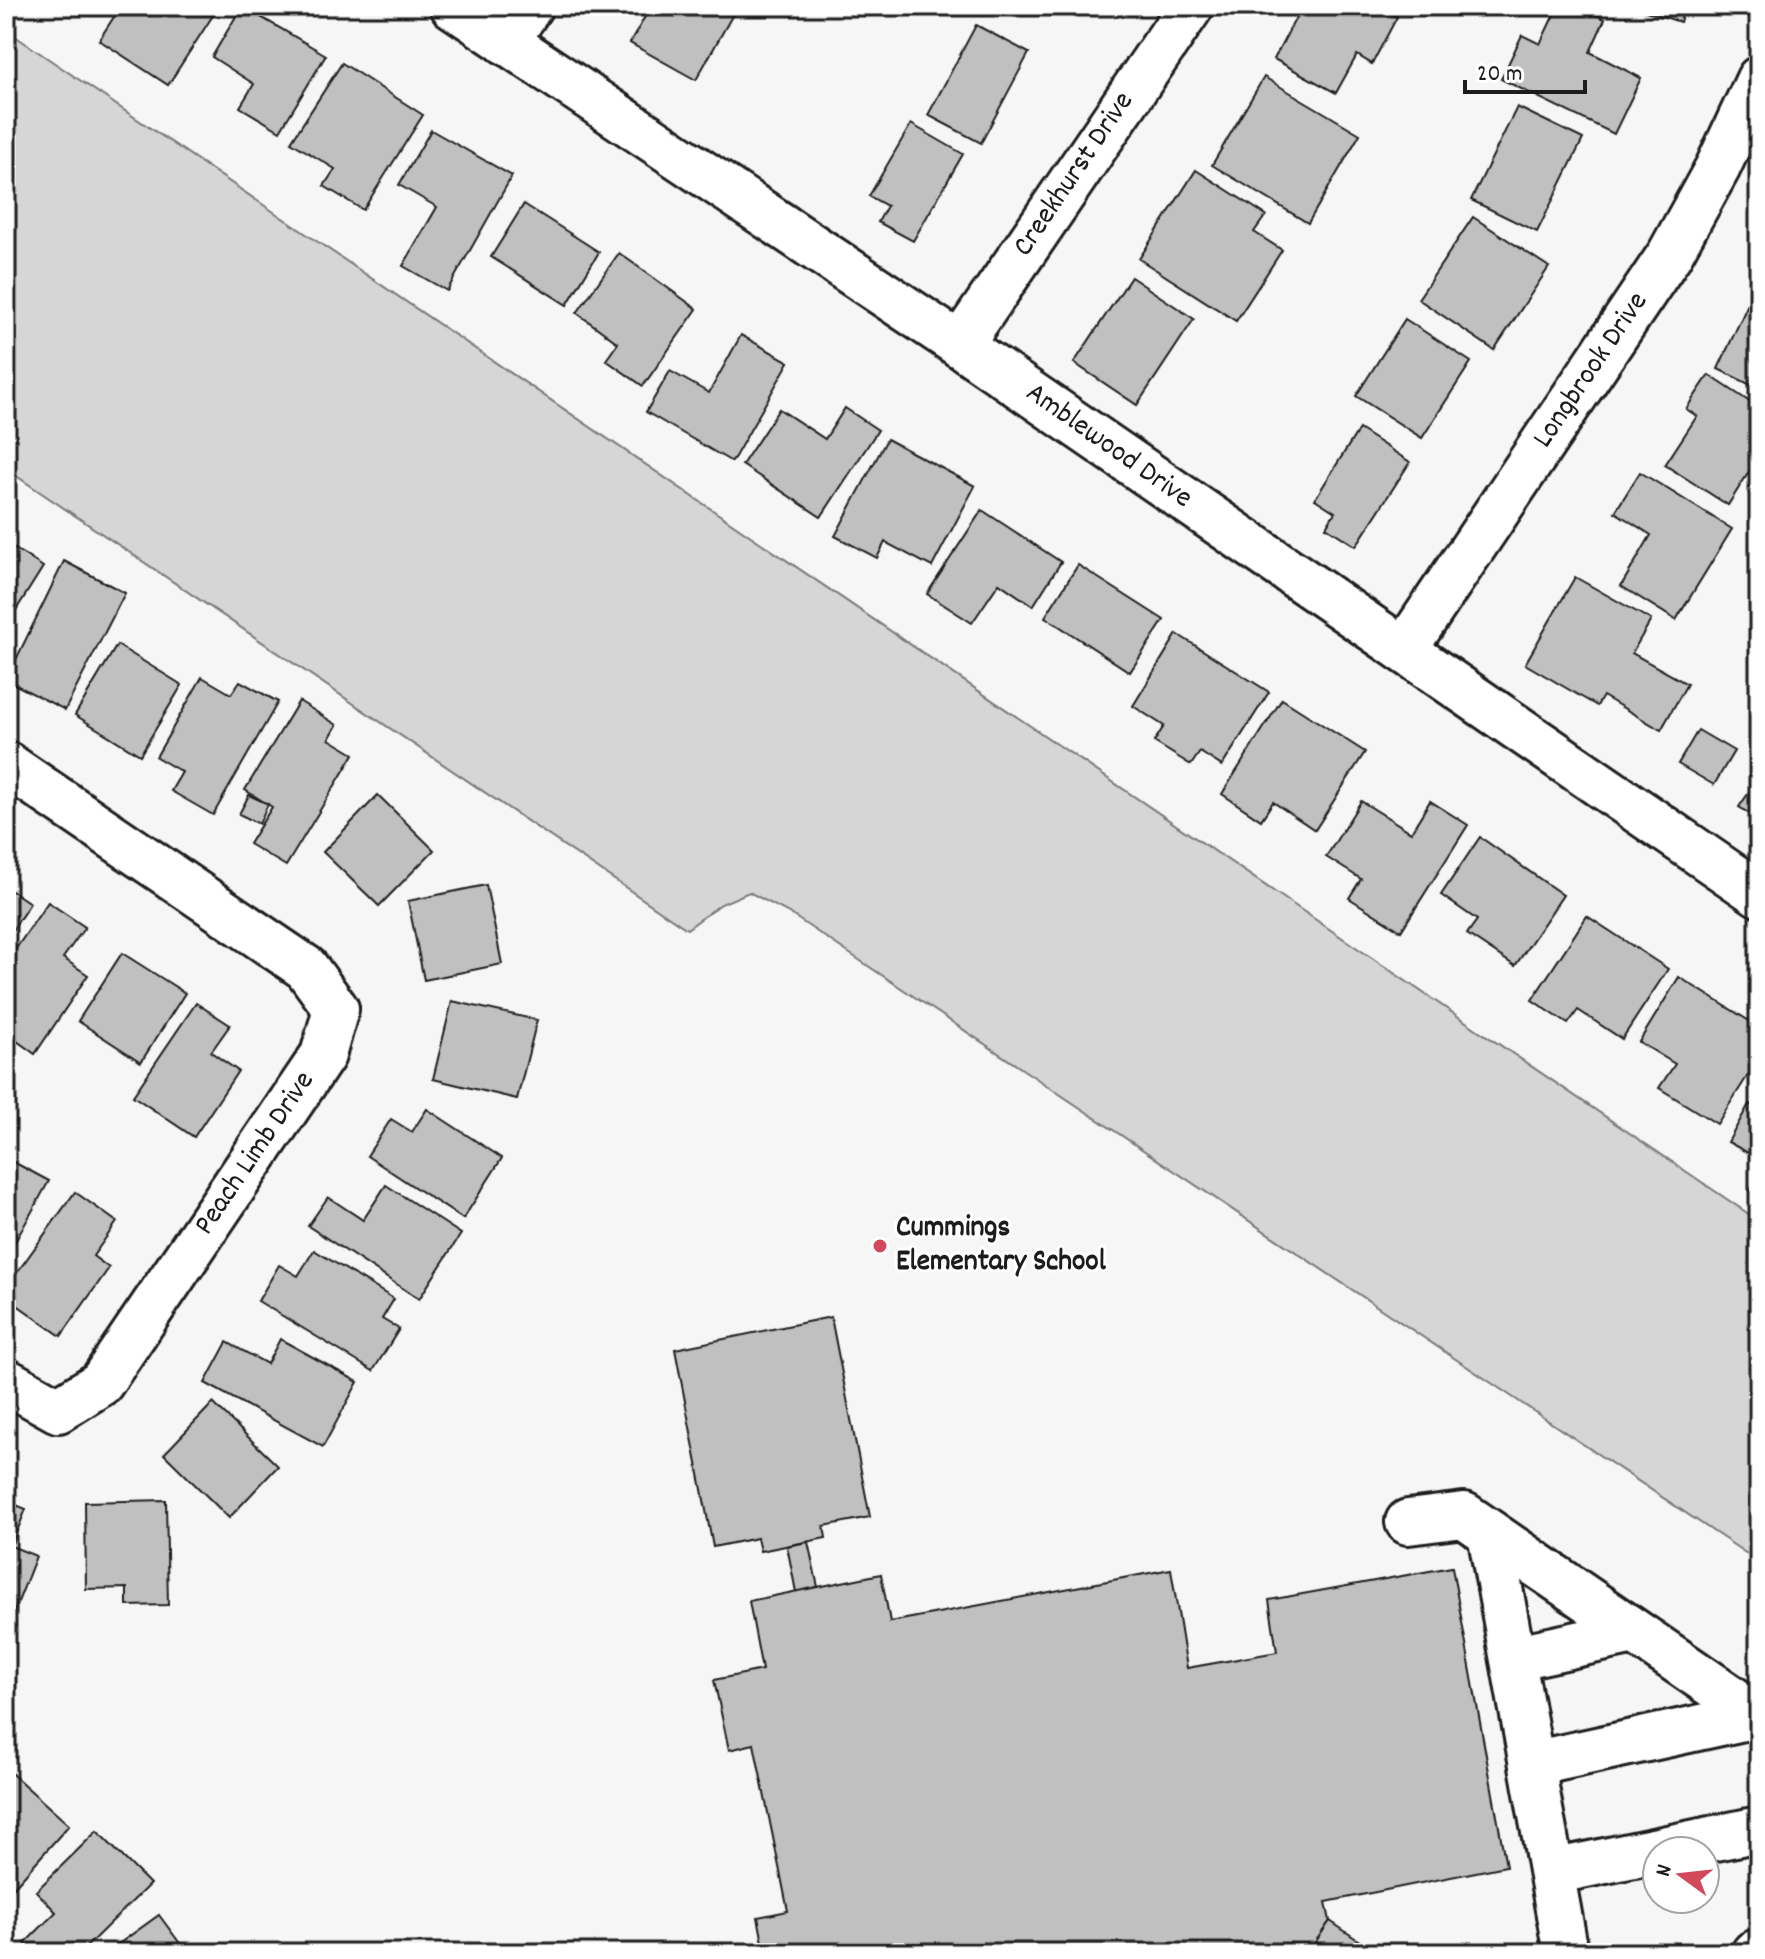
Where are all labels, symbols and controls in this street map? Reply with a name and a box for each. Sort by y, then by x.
scale bar [1465,44,1585,94]
text: 20 m [1477,58,1523,92]
street label: Creekhurst Drive [1004,84,1146,266]
street label: Longbrook Drive [1524,284,1660,458]
street label: Amblewood Drive [1016,373,1200,521]
street label: Peach Limb Drive [185,1063,327,1245]
place label: Cummings Elementary School [896,1208,1107,1285]
marker: Cummings Elementary School [871,1237,889,1255]
north arrow [1641,1835,1721,1915]
text: N [1649,1861,1681,1880]

